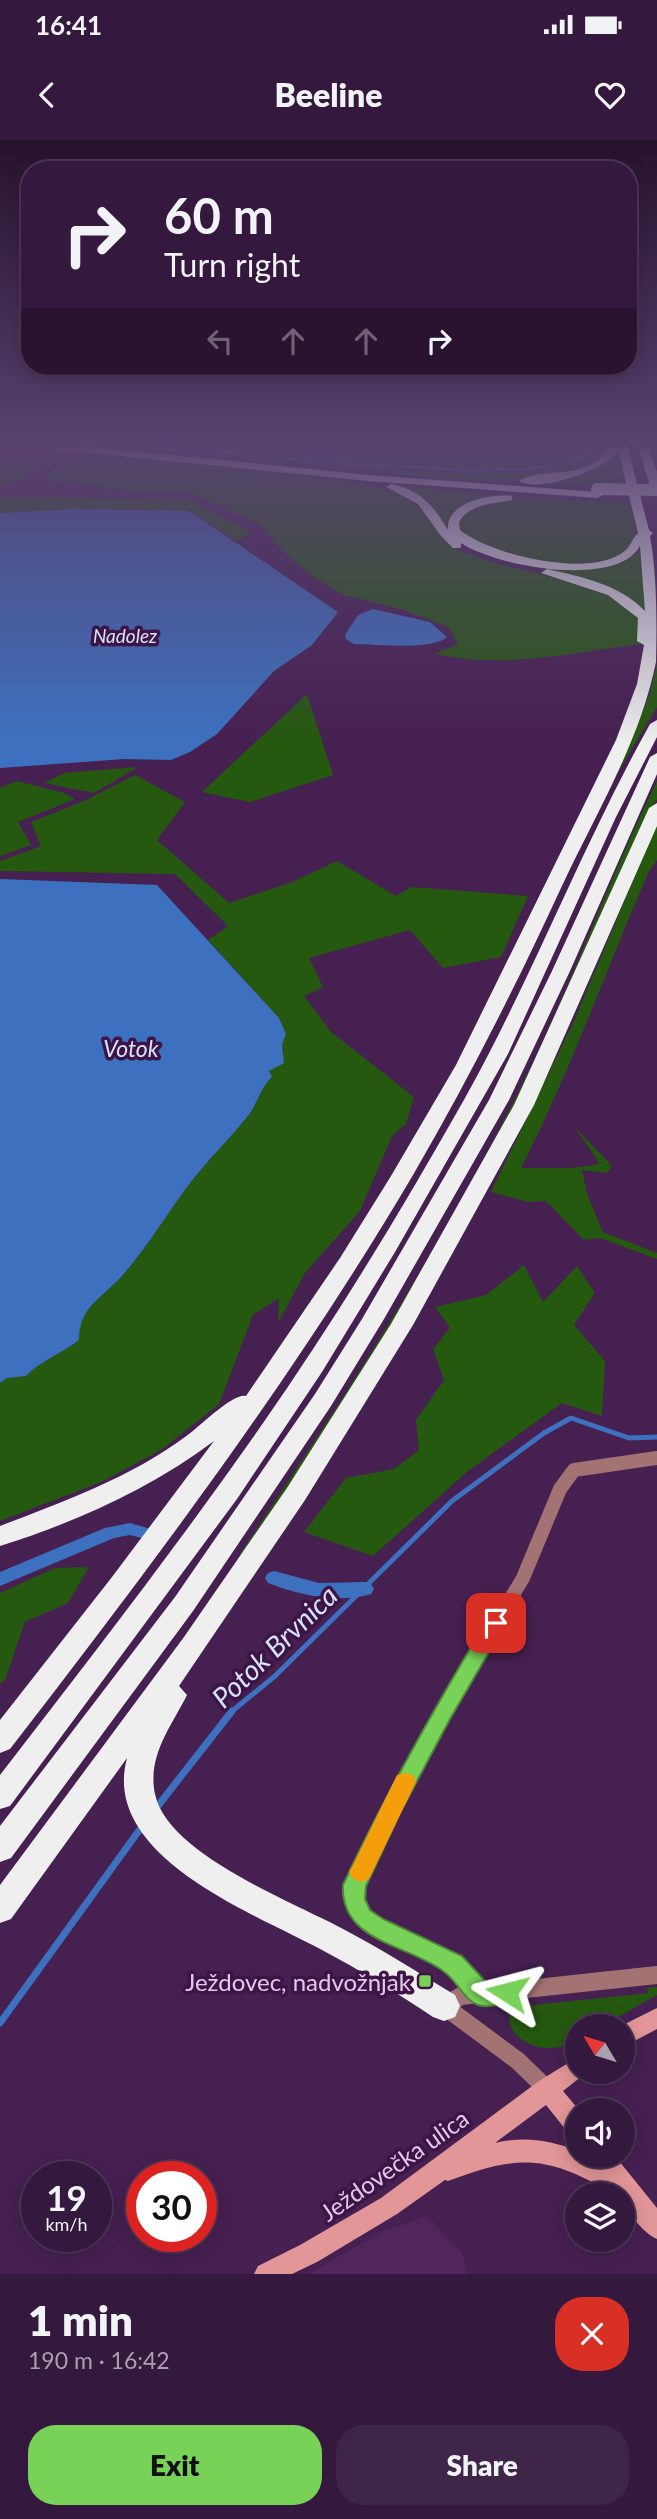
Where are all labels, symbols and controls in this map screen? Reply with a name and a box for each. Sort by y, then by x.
text: 16:41 [35,9,102,41]
text: Beeline [274,75,383,114]
icon: back [28,76,66,114]
icon: heart [591,76,629,114]
text: 60 m [164,186,274,244]
icon: right [49,189,140,280]
text: Turn right [164,245,300,284]
icon: left [201,322,239,360]
icon: ahead [274,322,312,360]
icon: ahead [347,322,385,360]
icon: right [420,322,458,360]
water label: Nadolez [93,624,157,647]
water label: Votok [103,1034,160,1062]
water label: Potok Brvnica [204,1578,344,1714]
pin [466,1593,526,1653]
icon: arrive [477,1604,515,1642]
position arrow [470,1955,544,2029]
place label: Ježdovec, nadvožnjak [185,1967,412,1996]
marker: Ježdovec, nadvožnjak [417,1973,433,1989]
north arrow [565,2014,635,2084]
map controls [565,2014,635,2252]
button: sound [565,2098,635,2168]
street label: Ježdovečka ulica [314,2103,474,2227]
speed limit sign: 30 [126,2161,217,2252]
text: 19 [46,2176,87,2218]
button: layers [565,2182,635,2252]
text: km/h [45,2213,88,2235]
text: 1 min [28,2295,133,2345]
button: close [555,2297,629,2371]
text: 190 m · 16:42 [28,2346,170,2374]
button: Exit [28,2425,322,2505]
button: Share [336,2425,629,2505]

